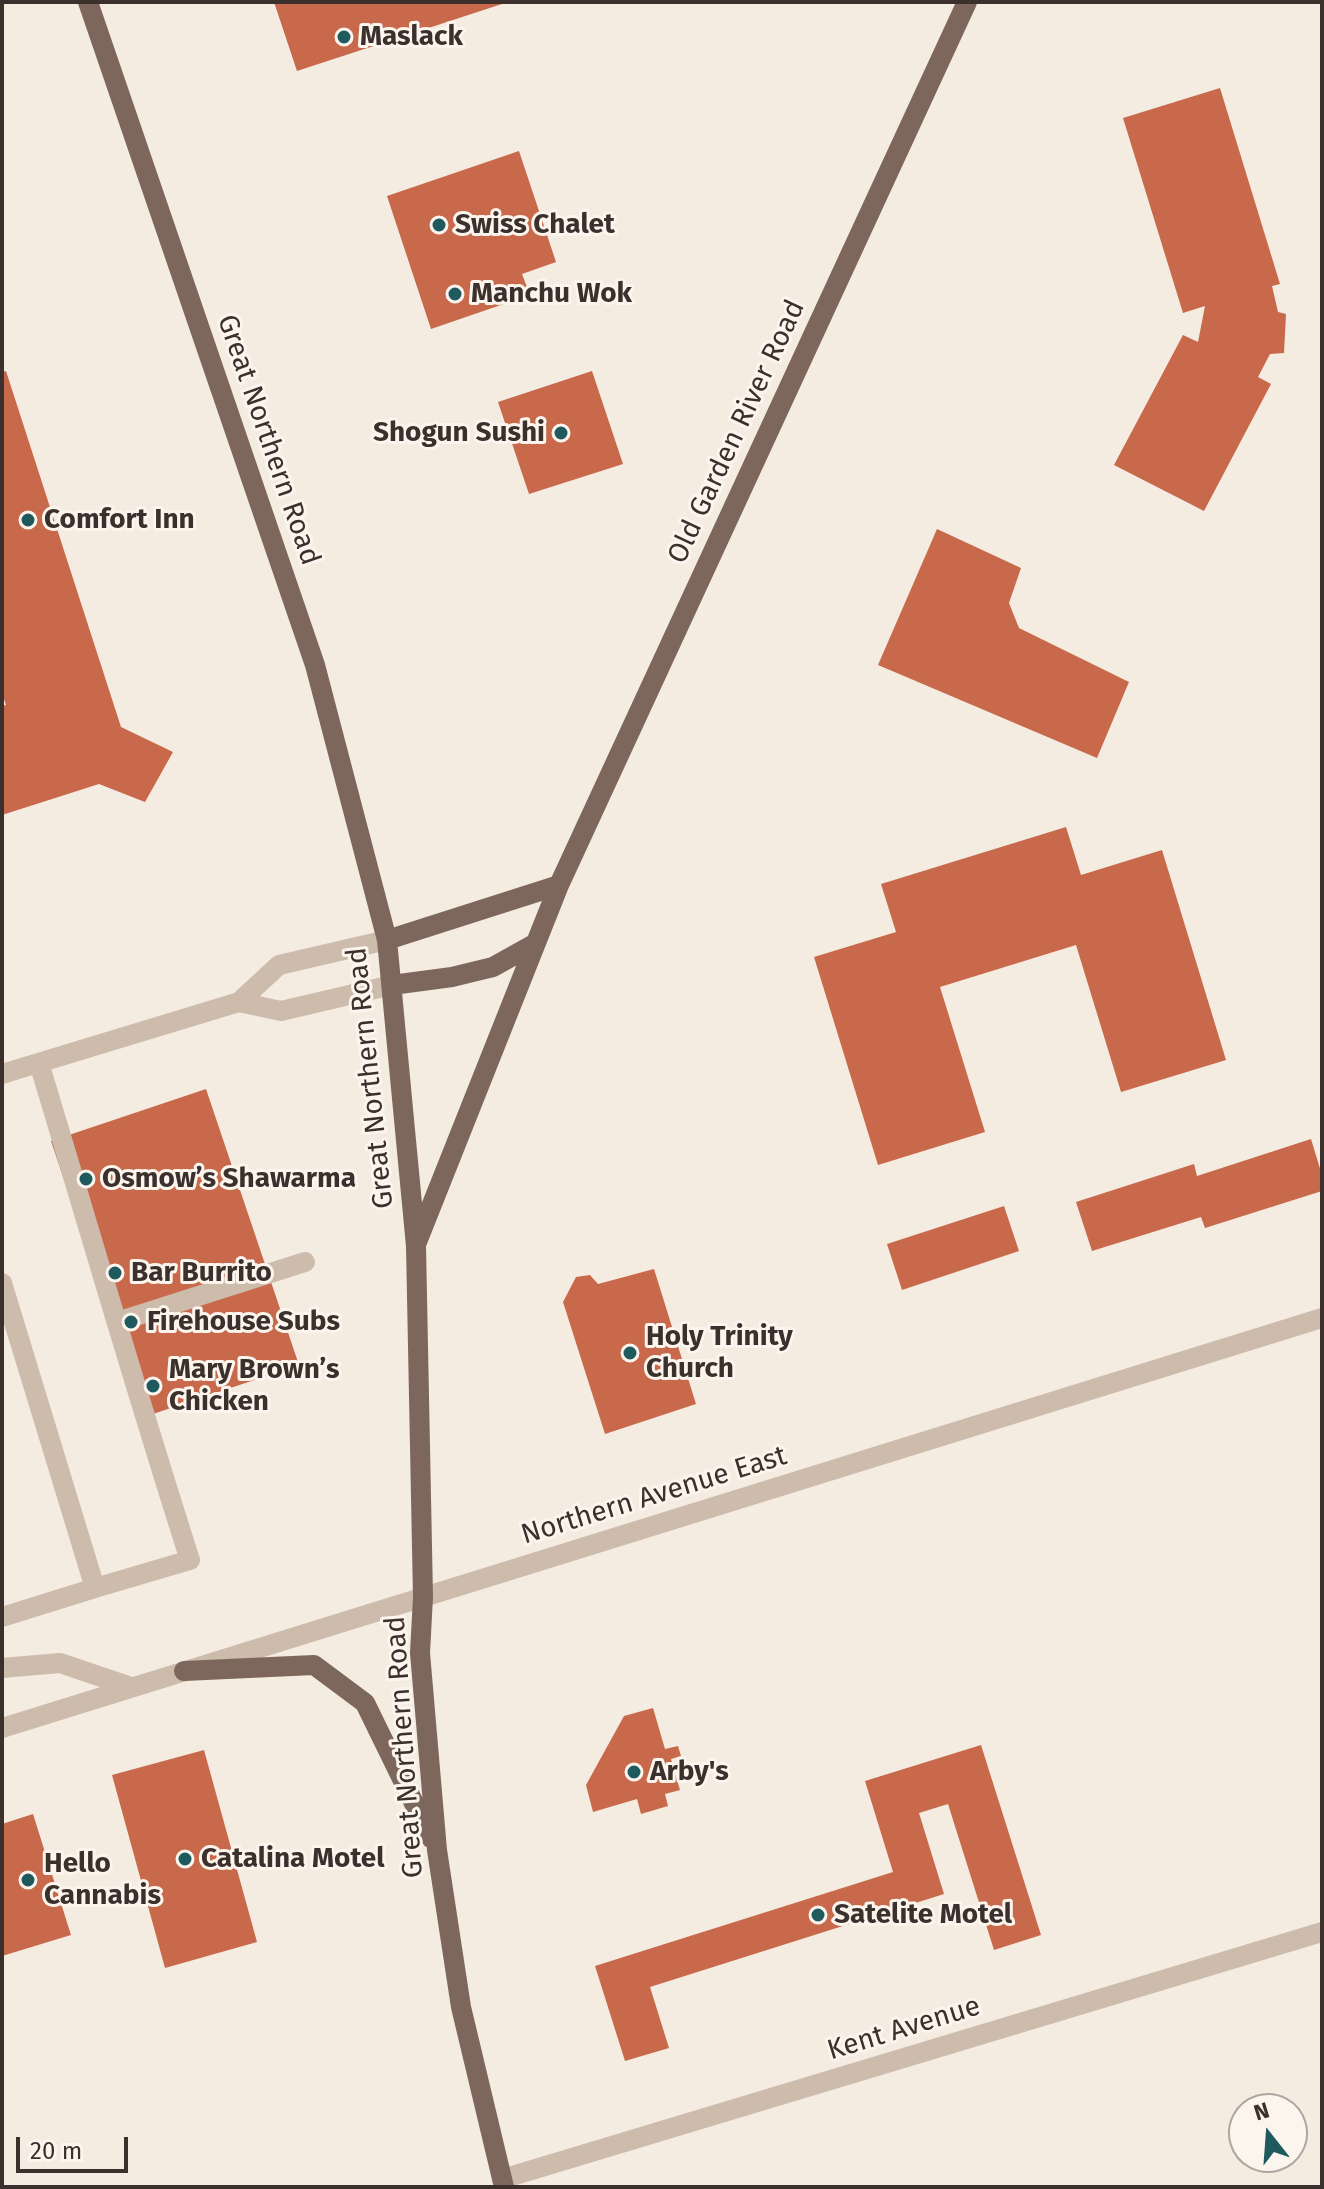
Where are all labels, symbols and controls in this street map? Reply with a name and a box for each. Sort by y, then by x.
place label: Maslack [360,20,463,54]
marker: Maslack [335,28,353,46]
place label: Swiss Chalet [455,208,615,242]
marker: Swiss Chalet [430,216,448,234]
place label: Manchu Wok [471,277,632,311]
marker: Manchu Wok [446,285,464,303]
street label: Old Garden River Road [661,295,813,569]
street label: Great Northern Road [209,310,327,570]
place label: Shogun Sushi [373,416,545,450]
marker: Shogun Sushi [552,424,570,442]
place label: Comfort Inn [44,503,195,537]
marker: Comfort Inn [19,511,37,529]
street label: Great Northern Road [341,946,401,1210]
place label: Osmow’s Shawarma [102,1162,356,1196]
marker: Osmow’s Shawarma [77,1170,95,1188]
place label: Bar Burrito [131,1256,272,1290]
marker: Bar Burrito [106,1264,124,1282]
place label: Firehouse Subs [147,1305,340,1339]
marker: Firehouse Subs [122,1313,140,1331]
place label: Holy Trinity Church [646,1320,793,1386]
marker: Holy Trinity Church [621,1344,639,1362]
place label: Mary Brown’s Chicken [169,1353,340,1419]
marker: Mary Brown’s Chicken [144,1377,162,1395]
street label: Northern Avenue East [517,1440,791,1552]
street label: Great Northern Road [379,1615,431,1879]
place label: Arby's [650,1755,729,1789]
marker: Arby's [625,1763,643,1781]
place label: Catalina Motel [201,1842,384,1876]
place label: Hello Cannabis [44,1847,161,1913]
marker: Catalina Motel [176,1850,194,1868]
marker: Hello Cannabis [19,1871,37,1889]
place label: Satelite Motel [834,1898,1012,1932]
marker: Satelite Motel [809,1906,827,1924]
street label: Kent Avenue [823,1990,985,2068]
north arrow [1228,2093,1308,2173]
text: N [1250,2096,1272,2127]
scale bar [20,2121,132,2171]
text: 20 m [30,2137,82,2165]

